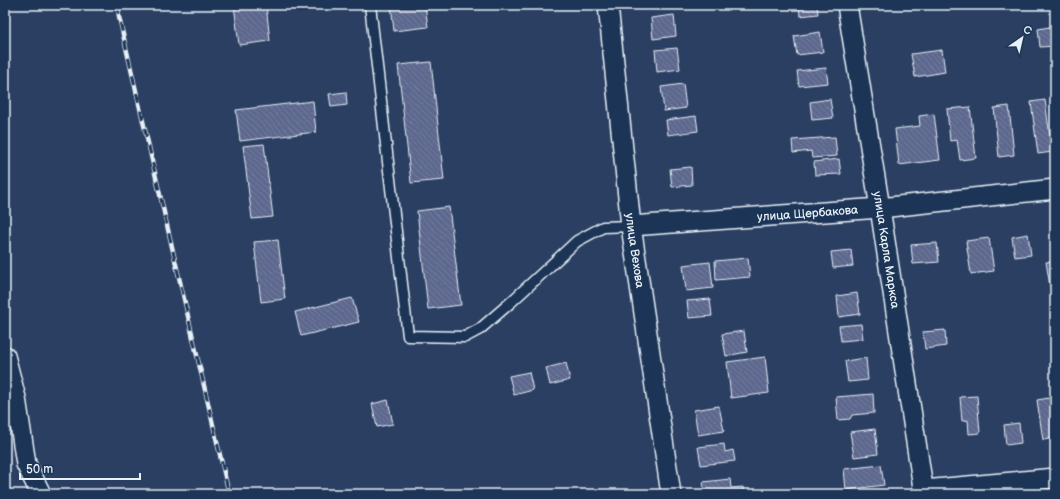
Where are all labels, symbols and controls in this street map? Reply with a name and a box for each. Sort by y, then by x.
north arrow [1002,18,1042,58]
text: С [1021,23,1034,38]
street label: улица Карла Маркса [870,190,903,309]
street label: улица Щербакова [757,202,859,224]
street label: улица Вехова [622,212,648,289]
scale bar [20,455,140,481]
text: 50 m [26,462,53,477]

